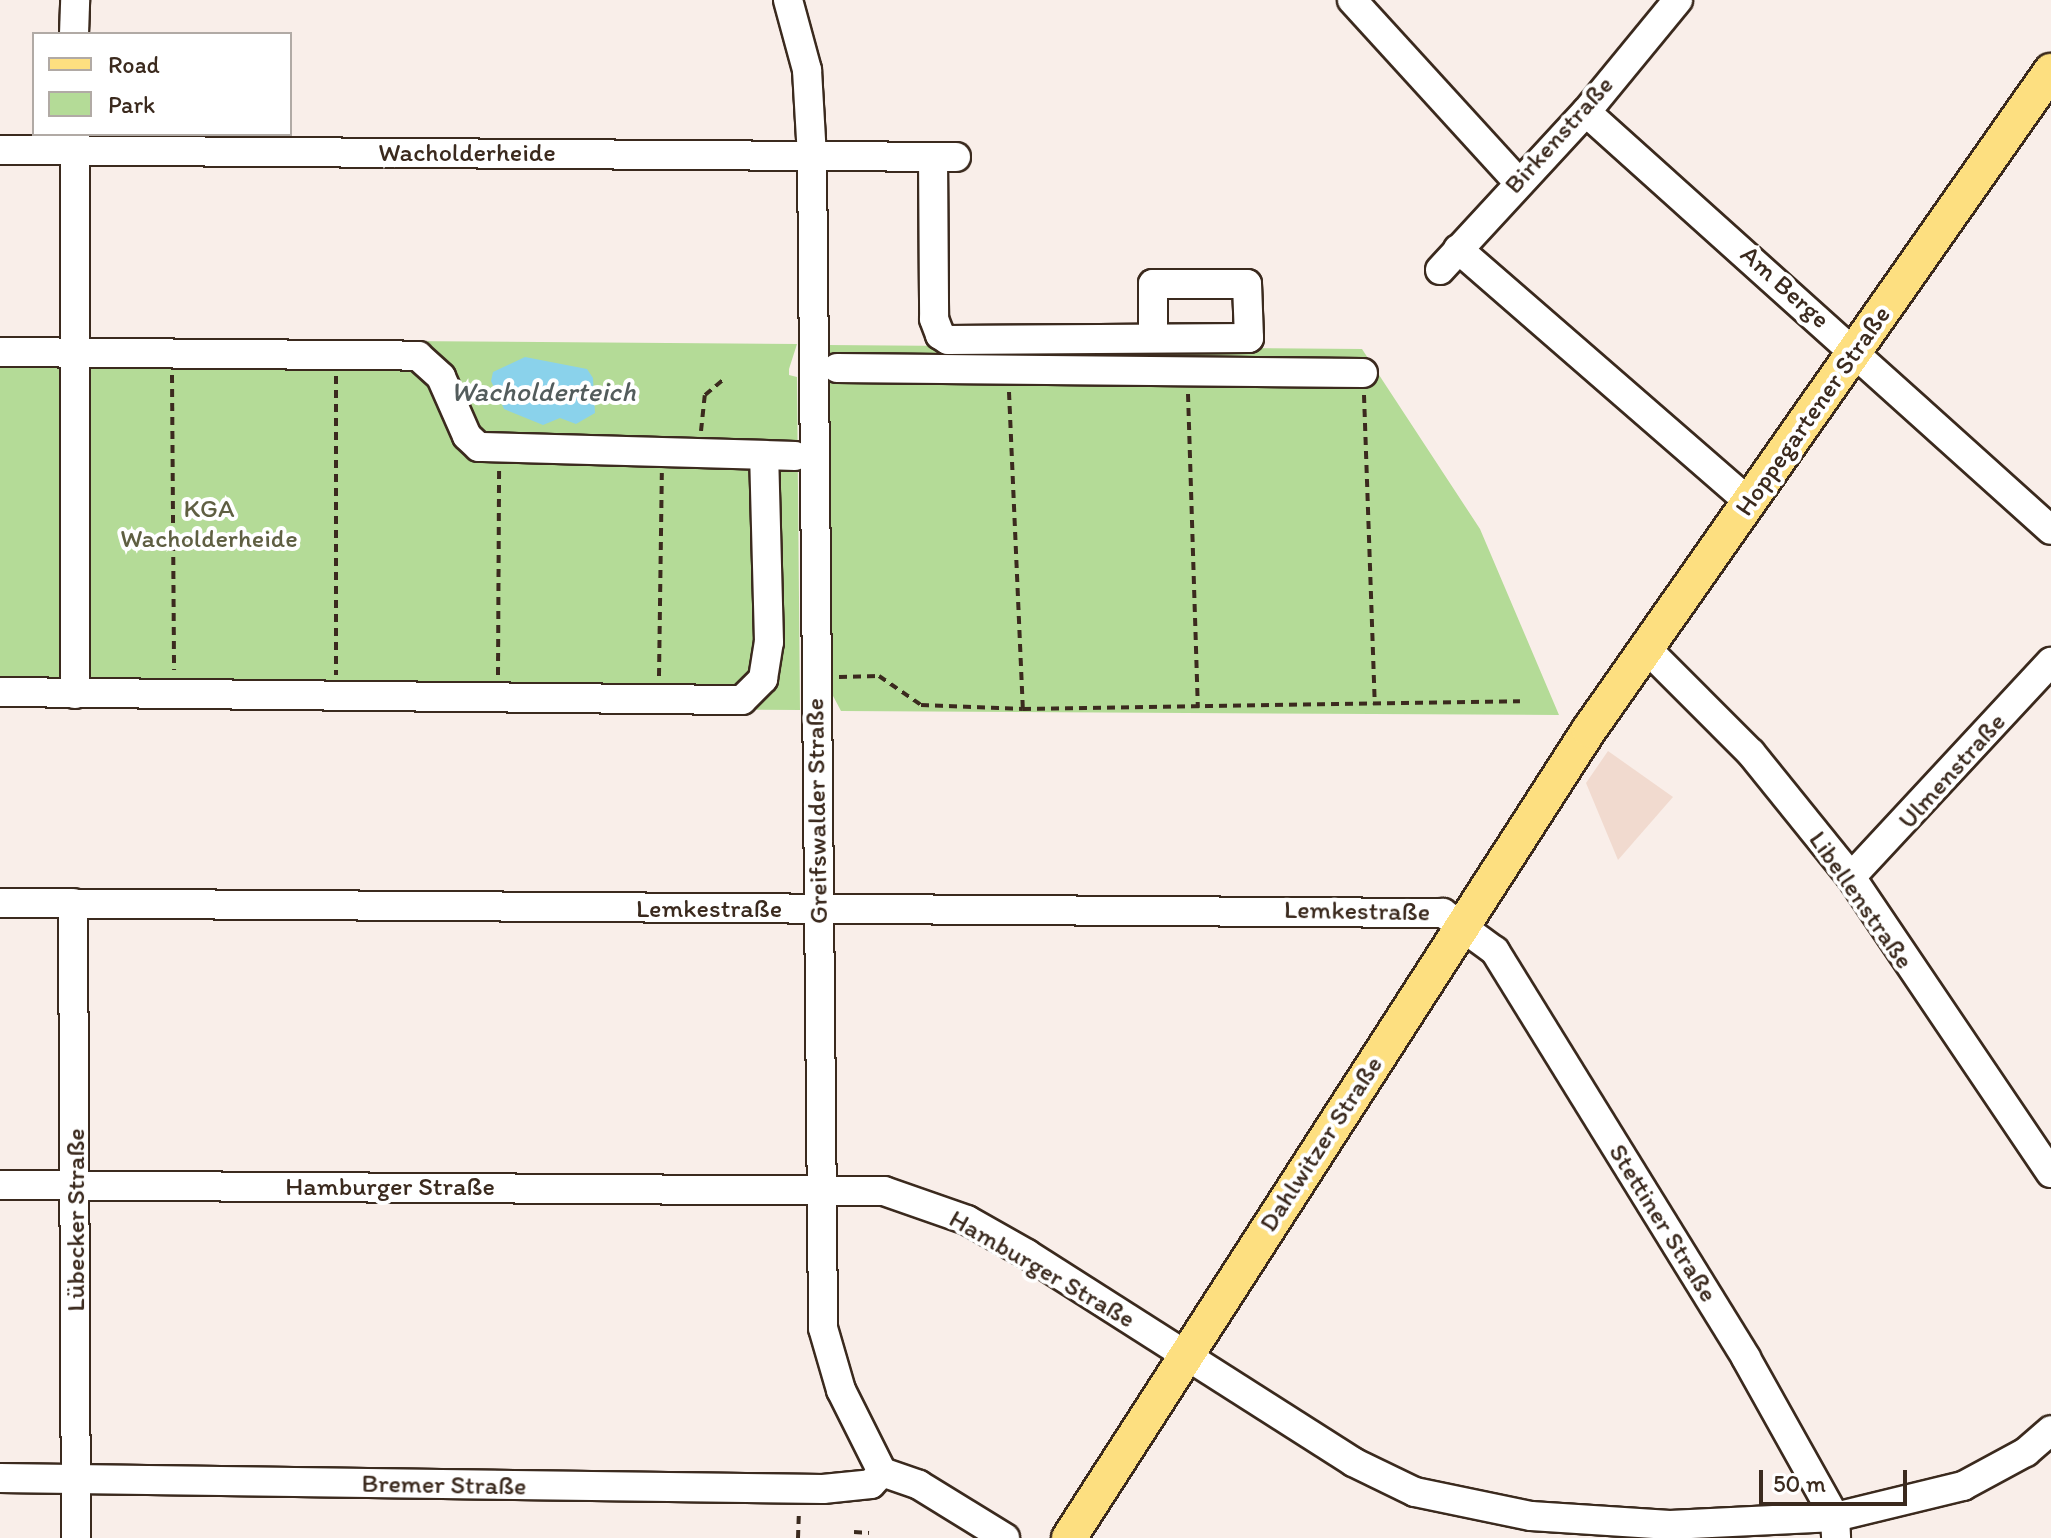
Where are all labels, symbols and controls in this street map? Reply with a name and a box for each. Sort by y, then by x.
legend [32,32,292,136]
text: Road [108,50,160,79]
street label: Birkenstraße [1498,70,1620,200]
text: Park [108,90,155,119]
street label: Wacholderheide [378,137,556,169]
street label: Am Berge [1734,239,1836,335]
street label: Hoppegartener Straße [1729,300,1897,522]
water label: Wacholderteich [450,374,636,408]
park label: KGA Wacholderheide [120,493,298,554]
street label: Greifswalder Straße [799,698,835,924]
street label: Ulmenstraße [1892,706,2012,836]
street label: Libellenstraße [1802,825,1920,975]
street label: Lemkestraße [636,893,782,925]
street label: Lemkestraße [1284,894,1430,928]
street label: Dahlwitzer Straße [1253,1050,1389,1238]
street label: Lübecker Straße [60,1128,92,1312]
street label: Stettiner Straße [1602,1138,1724,1308]
street label: Hamburger Straße [286,1171,494,1203]
street label: Hamburger Straße [944,1203,1140,1335]
scale bar [1763,1454,1911,1504]
street label: Bremer Straße [361,1468,527,1502]
text: 50 m [1773,1469,1826,1498]

